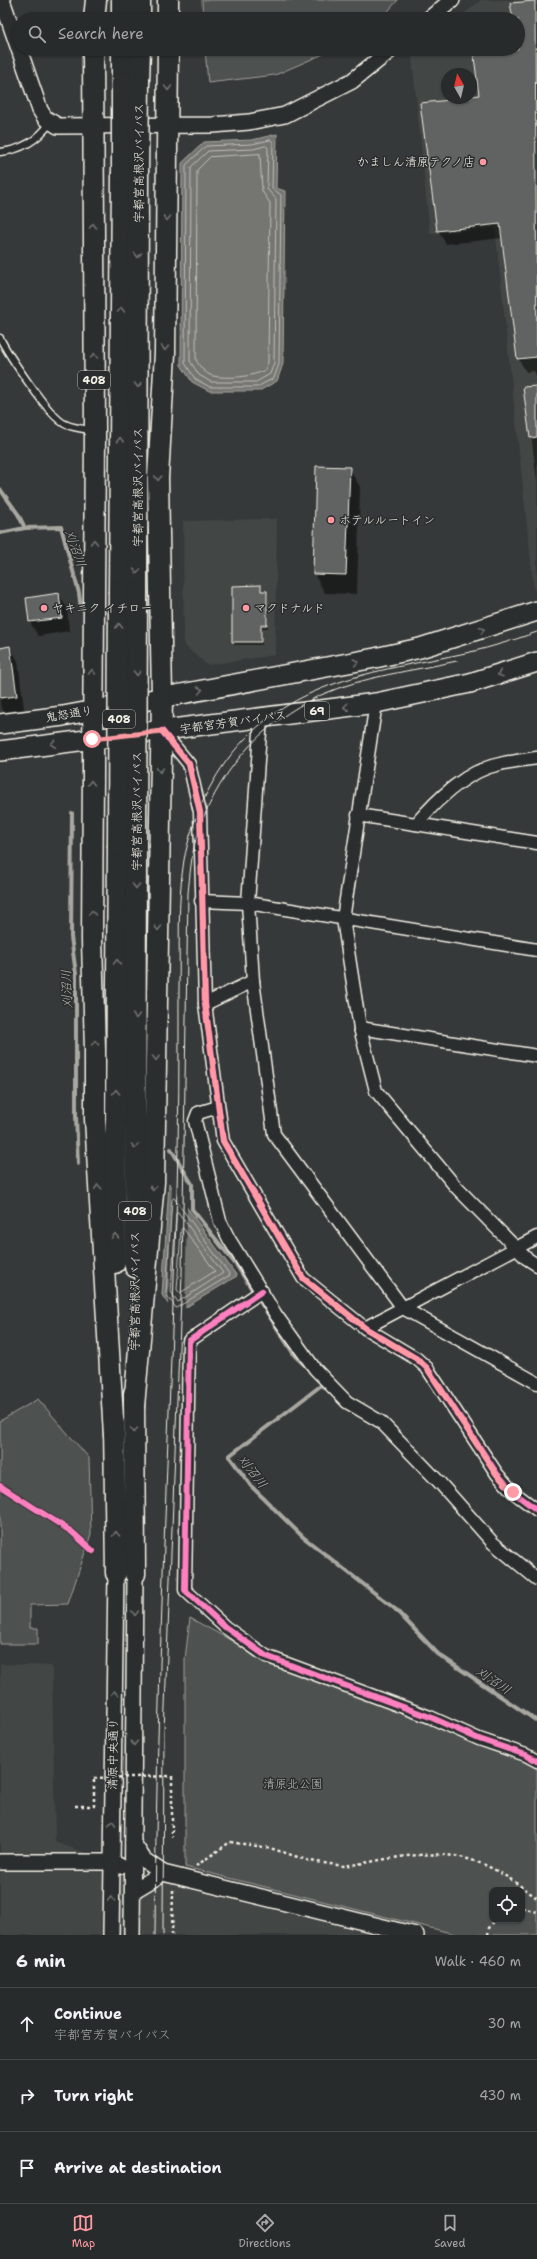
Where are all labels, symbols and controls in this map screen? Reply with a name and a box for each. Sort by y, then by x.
search box [12,12,525,56]
icon: search [26,23,48,45]
text: Search here [58,24,144,44]
north arrow [441,68,477,104]
one-way arrow [164,85,172,91]
street label: 宇都宮高根沢バイパス [131,103,147,223]
place label: かましん清原テクノ店 [357,154,475,170]
marker: かましん清原テクノ店 [478,157,488,167]
one-way arrow [163,215,171,221]
one-way arrow [89,223,97,229]
one-way arrow [134,252,142,258]
one-way arrow [117,307,125,313]
one-way arrow [161,345,169,351]
one-way arrow [90,353,98,359]
road number: 408 [78,371,110,389]
one-way arrow [134,382,142,388]
street label: 宇都宮高根沢バイパス [130,427,146,547]
one-way arrow [116,437,124,443]
one-way arrow [154,475,162,481]
place label: ホテルルートイン [339,512,435,528]
marker: ホテルルートイン [326,515,336,525]
water label: 刈沼川 [61,527,90,569]
one-way arrow [90,539,98,545]
one-way arrow [133,568,141,574]
place label: ヤキニク イチロー [52,600,152,616]
place label: マクドナルド [254,600,325,616]
marker: ヤキニク イチロー [39,603,49,613]
marker: マクドナルド [241,603,251,613]
one-way arrow [115,623,123,629]
one-way arrow [478,626,485,635]
one-way arrow [353,658,359,666]
one-way arrow [88,669,96,675]
one-way arrow [497,669,504,677]
one-way arrow [133,670,141,676]
one-way arrow [197,687,204,695]
street label: 鬼怒通り [44,702,94,726]
road number: 69 [305,702,329,720]
one-way arrow [343,702,349,711]
street label: 宇都宮芳賀バイパス [179,707,287,737]
road number: 408 [103,710,135,728]
route start [83,730,101,748]
one-way arrow [50,739,56,748]
street label: 宇都宮高根沢バイパス [129,751,145,871]
one-way arrow [156,767,164,773]
one-way arrow [87,780,95,786]
one-way arrow [132,883,140,889]
one-way arrow [88,910,96,916]
one-way arrow [154,925,162,931]
one-way arrow [113,959,121,965]
water label: 刈沼川 [57,969,76,1009]
one-way arrow [132,1013,140,1019]
one-way arrow [91,1040,99,1046]
one-way arrow [152,1055,160,1061]
one-way arrow [112,1089,120,1095]
one-way arrow [131,1143,139,1149]
one-way arrow [94,1184,103,1190]
one-way arrow [149,1185,158,1191]
road number: 408 [119,1202,151,1220]
street label: 宇都宮高根沢バイパス [127,1231,143,1351]
one-way arrow [111,1233,119,1239]
one-way arrow [130,1427,138,1433]
water label: 刈沼川 [234,1451,271,1492]
route end [504,1483,522,1501]
one-way arrow [112,1531,120,1537]
one-way arrow [131,1610,139,1616]
water label: 刈沼川 [473,1662,515,1698]
one-way arrow [110,1690,118,1696]
street label: 清原中央通り [104,1718,122,1790]
one-way arrow [130,1740,138,1746]
park label: 清原北公園 [263,1776,323,1792]
one-way arrow [108,1820,116,1826]
map controls [489,1887,525,1923]
button: locate [489,1887,525,1923]
one-way arrow [107,1896,115,1902]
text: 6 min [16,1950,66,1972]
text: Walk · 460 m [435,1953,521,1970]
text: Continue [54,2004,122,2024]
icon: ahead [16,2013,38,2035]
text: 30 m [487,2015,521,2032]
text: 宇都宮芳賀バイパス [54,2026,171,2043]
icon: right [16,2085,38,2107]
text: Turn right [54,2086,134,2106]
text: 430 m [479,2087,521,2104]
icon: arrive [16,2157,38,2179]
text: Arrive at destination [54,2158,222,2178]
tab: Map [72,2212,95,2251]
tab: Directions [238,2212,291,2251]
tab: Saved [434,2212,465,2251]

